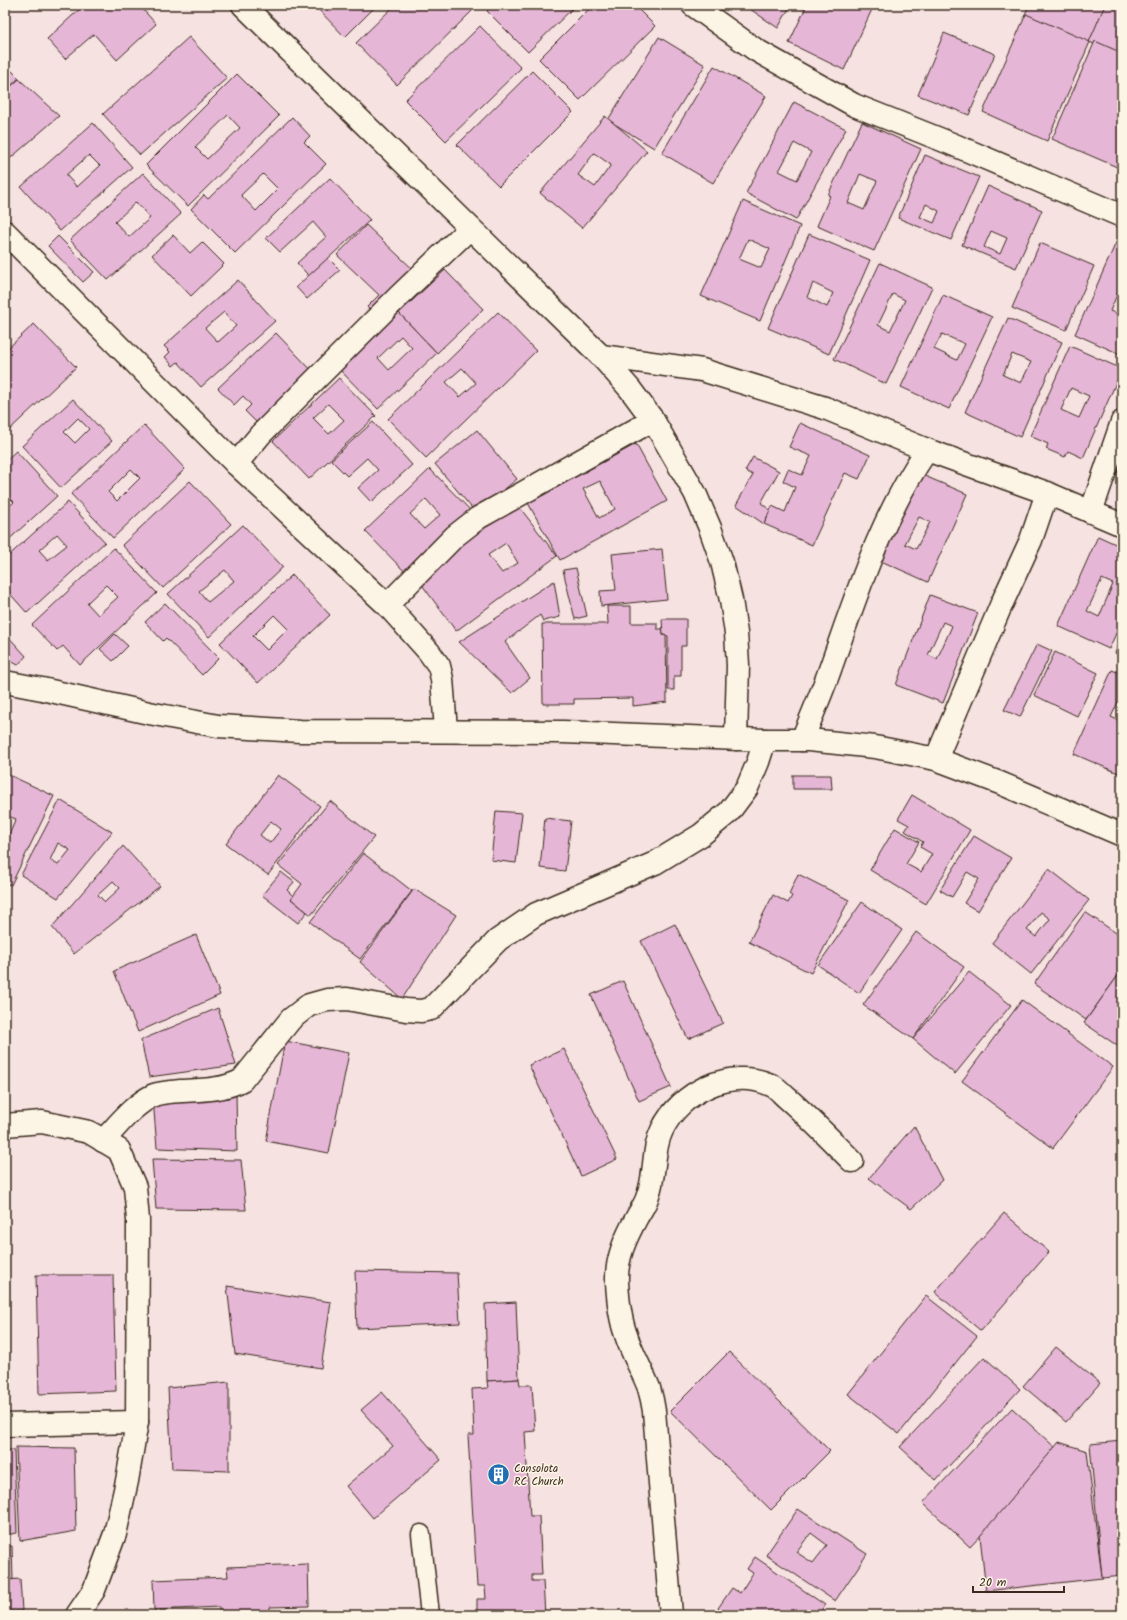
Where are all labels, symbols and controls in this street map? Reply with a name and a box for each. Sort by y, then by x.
place label: Consolota RC Church [514,1460,564,1491]
building icon: Consolota RC Church [486,1462,512,1488]
scale bar [973,1568,1064,1594]
text: 20 m [979,1573,1007,1592]

